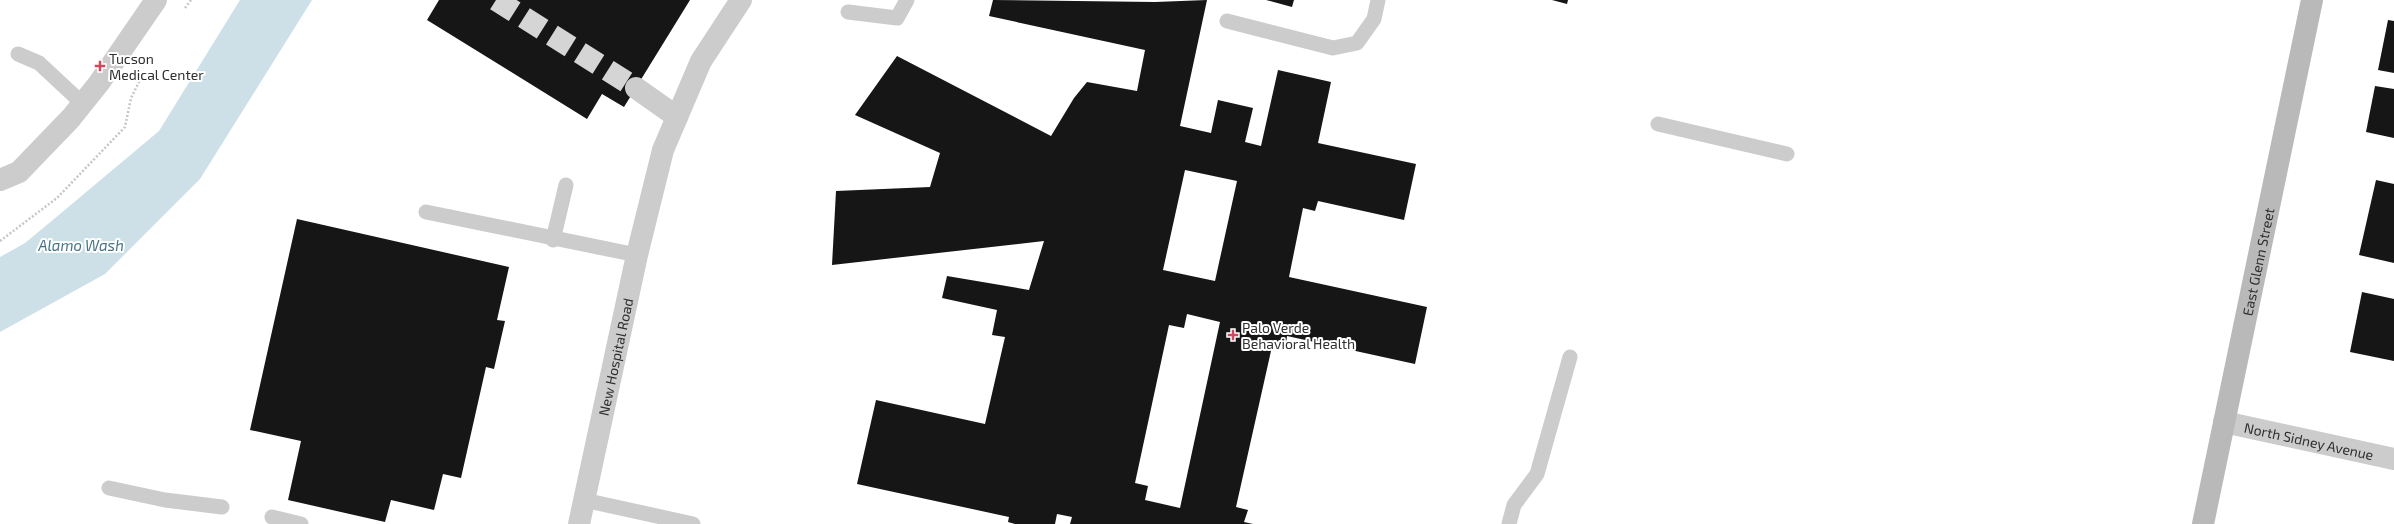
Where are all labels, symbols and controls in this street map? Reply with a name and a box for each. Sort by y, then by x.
place label: Tucson Medical Center [109,50,204,83]
marker: Tucson Medical Center [94,60,106,72]
street label: East Glenn Street [2238,206,2277,317]
water label: Alamo Wash [37,236,124,254]
street label: New Hospital Road [594,296,636,417]
place label: Palo Verde Behavioral Health [1242,319,1355,352]
marker: Palo Verde Behavioral Health [1227,329,1239,341]
street label: North Sidney Avenue [2243,418,2375,463]

